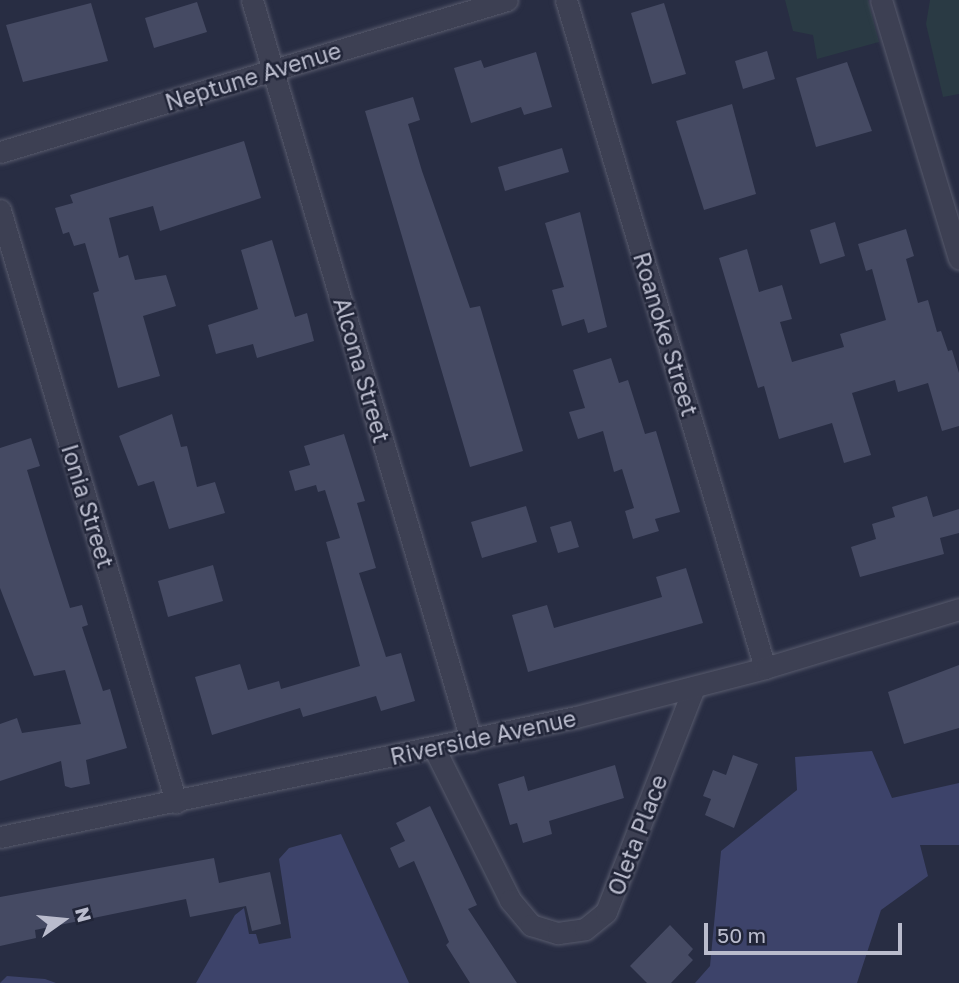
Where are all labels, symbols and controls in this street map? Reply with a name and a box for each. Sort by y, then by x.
street label: Neptune Avenue [162,36,344,116]
street label: Roanoke Street [628,249,704,419]
street label: Alcona Street [328,294,396,446]
street label: Ionia Street [56,441,120,571]
street label: Riverside Avenue [388,704,578,770]
street label: Oleta Place [601,771,673,899]
north arrow [28,885,98,955]
text: N [71,904,97,924]
scale bar [707,909,905,953]
text: 50 m [717,922,766,948]

